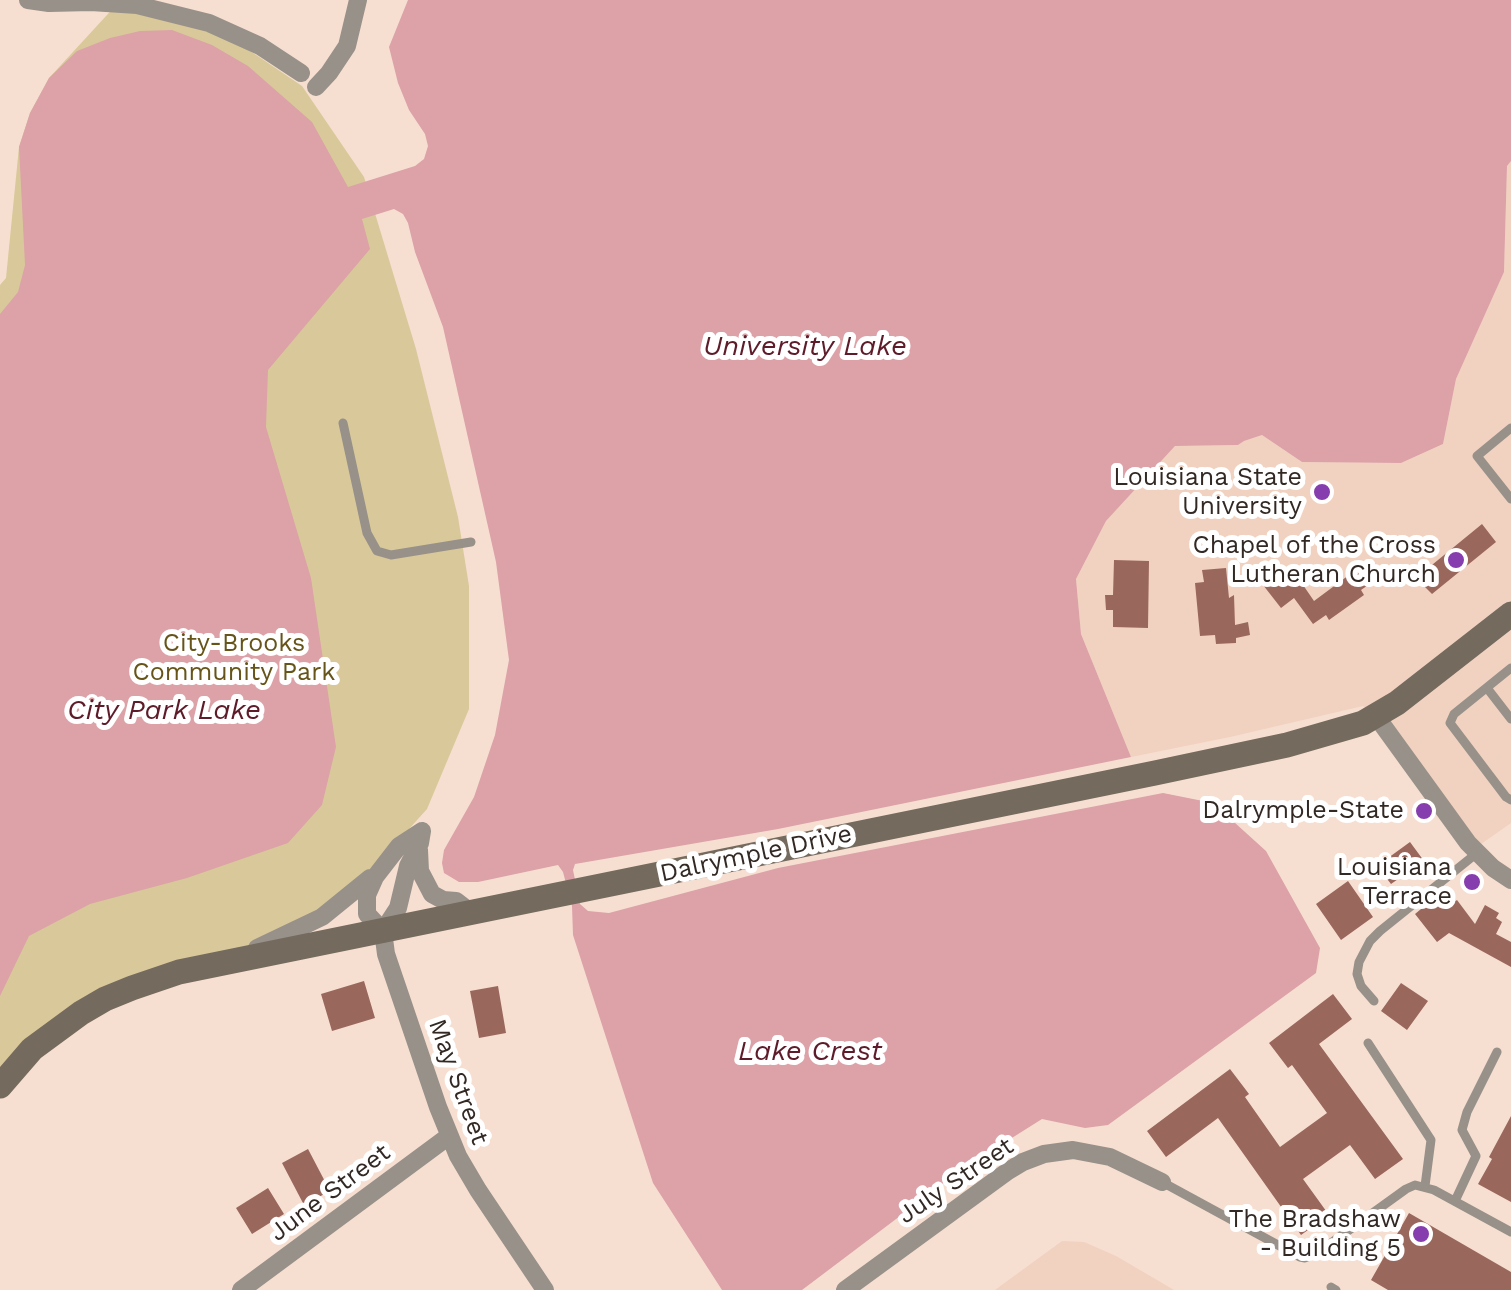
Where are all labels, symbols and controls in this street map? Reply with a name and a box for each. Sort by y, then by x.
water label: University Lake [703,330,907,364]
place label: Louisiana State University [1113,463,1302,522]
marker: Louisiana State University [1311,481,1333,503]
place label: Chapel of the Cross Lutheran Church [1193,531,1436,590]
marker: Chapel of the Cross Lutheran Church [1445,549,1467,571]
park label: City-Brooks Community Park [132,629,336,688]
water label: City Park Lake [67,694,261,728]
place label: Dalrymple-State [1202,796,1404,826]
marker: Dalrymple-State [1413,800,1435,822]
street label: Dalrymple Drive [657,819,855,889]
place label: Louisiana Terrace [1337,853,1452,912]
marker: Louisiana Terrace [1461,871,1483,893]
street label: May Street [421,1015,495,1149]
water label: Lake Crest [738,1035,882,1069]
street label: July Street [892,1131,1020,1231]
street label: June Street [264,1138,396,1248]
place label: The Bradshaw - Building 5 [1229,1205,1401,1264]
marker: The Bradshaw - Building 5 [1410,1223,1432,1245]

